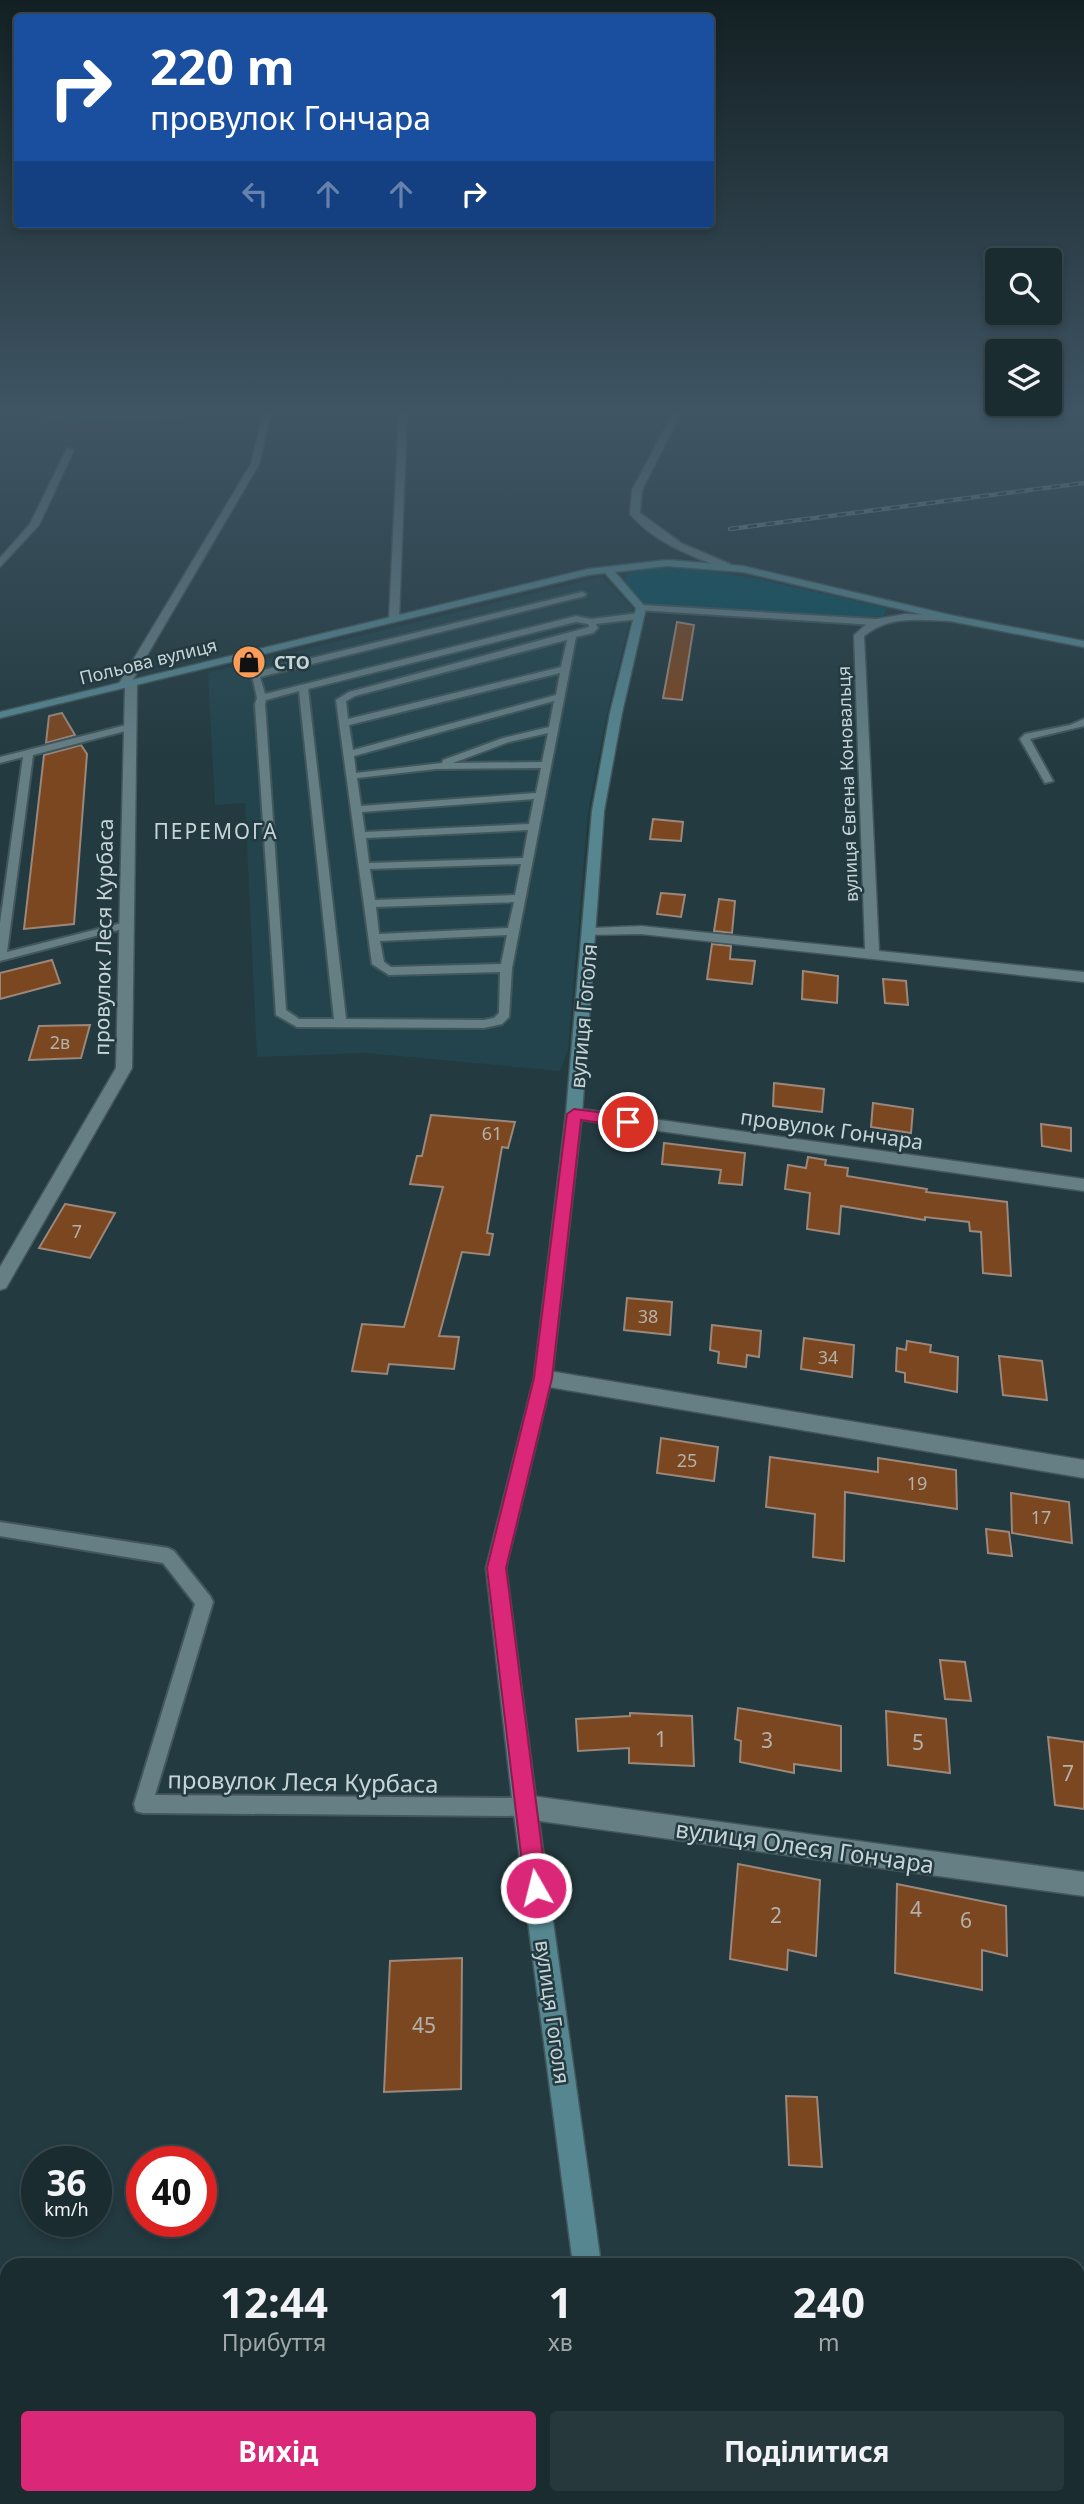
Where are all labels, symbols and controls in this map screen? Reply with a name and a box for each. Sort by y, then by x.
text: 220 m [150,33,295,99]
icon: right [35,42,126,133]
text: провулок Гончара [150,96,431,139]
icon: left [236,175,274,213]
icon: ahead [309,175,347,213]
icon: ahead [382,175,420,213]
icon: right [455,175,493,213]
map controls [985,248,1062,416]
button: search [985,248,1062,325]
button: layers [985,339,1062,416]
street label: Польова вулиця [77,632,219,690]
shop icon: СТО [230,643,268,681]
place label: СТО [274,650,310,674]
street label: вулиця Євгена Коновальця [831,665,863,903]
district label: ПЕРЕМОГА [153,817,279,845]
street label: провулок Леся Курбаса [87,818,119,1056]
street label: вулиця Гоголя [563,942,603,1090]
house number: 2в [50,1030,70,1054]
pin [598,1092,658,1152]
street label: провулок Гончара [739,1102,925,1156]
icon: arrive [609,1103,647,1141]
house number: 61 [482,1121,502,1145]
house number: 7 [72,1219,82,1243]
house number: 38 [638,1304,658,1328]
house number: 34 [818,1345,838,1369]
house number: 25 [677,1448,697,1472]
house number: 19 [907,1471,927,1495]
house number: 17 [1031,1505,1051,1529]
house number: 1 [655,1725,667,1753]
house number: 3 [761,1726,773,1754]
house number: 5 [912,1728,924,1756]
house number: 7 [1062,1759,1074,1787]
street label: провулок Леся Курбаса [167,1762,439,1800]
street label: вулиця Олеся Гончара [674,1812,936,1880]
position arrow [499,1851,573,1925]
house number: 4 [910,1895,922,1923]
house number: 2 [770,1901,782,1929]
house number: 6 [960,1906,972,1934]
street label: вулиця Гоголя [529,1938,577,2086]
house number: 45 [412,2011,436,2039]
speed limit sign: 40 [126,2146,217,2237]
text: 36 [46,2159,87,2206]
text: km/h [44,2197,89,2221]
text: 12:44 [220,2273,328,2330]
text: 1 [548,2273,572,2330]
text: 240 [793,2273,865,2330]
text: Прибуття [222,2326,326,2358]
text: хв [548,2326,573,2358]
text: m [818,2326,840,2358]
button: Вихід [21,2411,536,2491]
button: Поділитися [550,2411,1064,2491]

